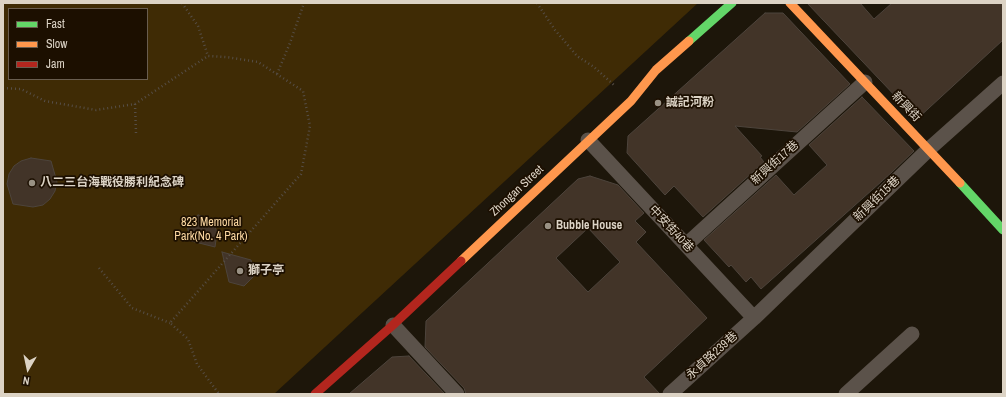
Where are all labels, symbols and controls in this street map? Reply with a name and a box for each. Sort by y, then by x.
legend [8,8,148,80]
text: Fast [46,16,65,32]
text: Slow [46,36,67,52]
text: Jam [46,56,65,72]
street label: 新興街 [888,89,924,125]
place label: 誠記河粉 [666,96,714,110]
marker: 誠記河粉 [653,98,663,108]
street label: 新興街17巷 [748,138,802,188]
street label: Zhongan Street [487,163,547,219]
street label: 新興街15巷 [851,173,903,225]
place label: 八二三台海戰役勝利紀念碑 [40,176,184,190]
marker: 八二三台海戰役勝利紀念碑 [27,178,37,188]
street label: 中安街40巷 [646,203,696,255]
park label: 823 Memorial Park(No. 4 Park) [174,216,248,244]
place label: Bubble House [556,219,622,233]
marker: Bubble House [543,221,553,231]
place label: 獅子亭 [248,264,284,278]
marker: 獅子亭 [235,266,245,276]
street label: 永貞路239巷 [683,329,741,383]
north arrow [8,349,48,389]
text: N [22,373,30,388]

